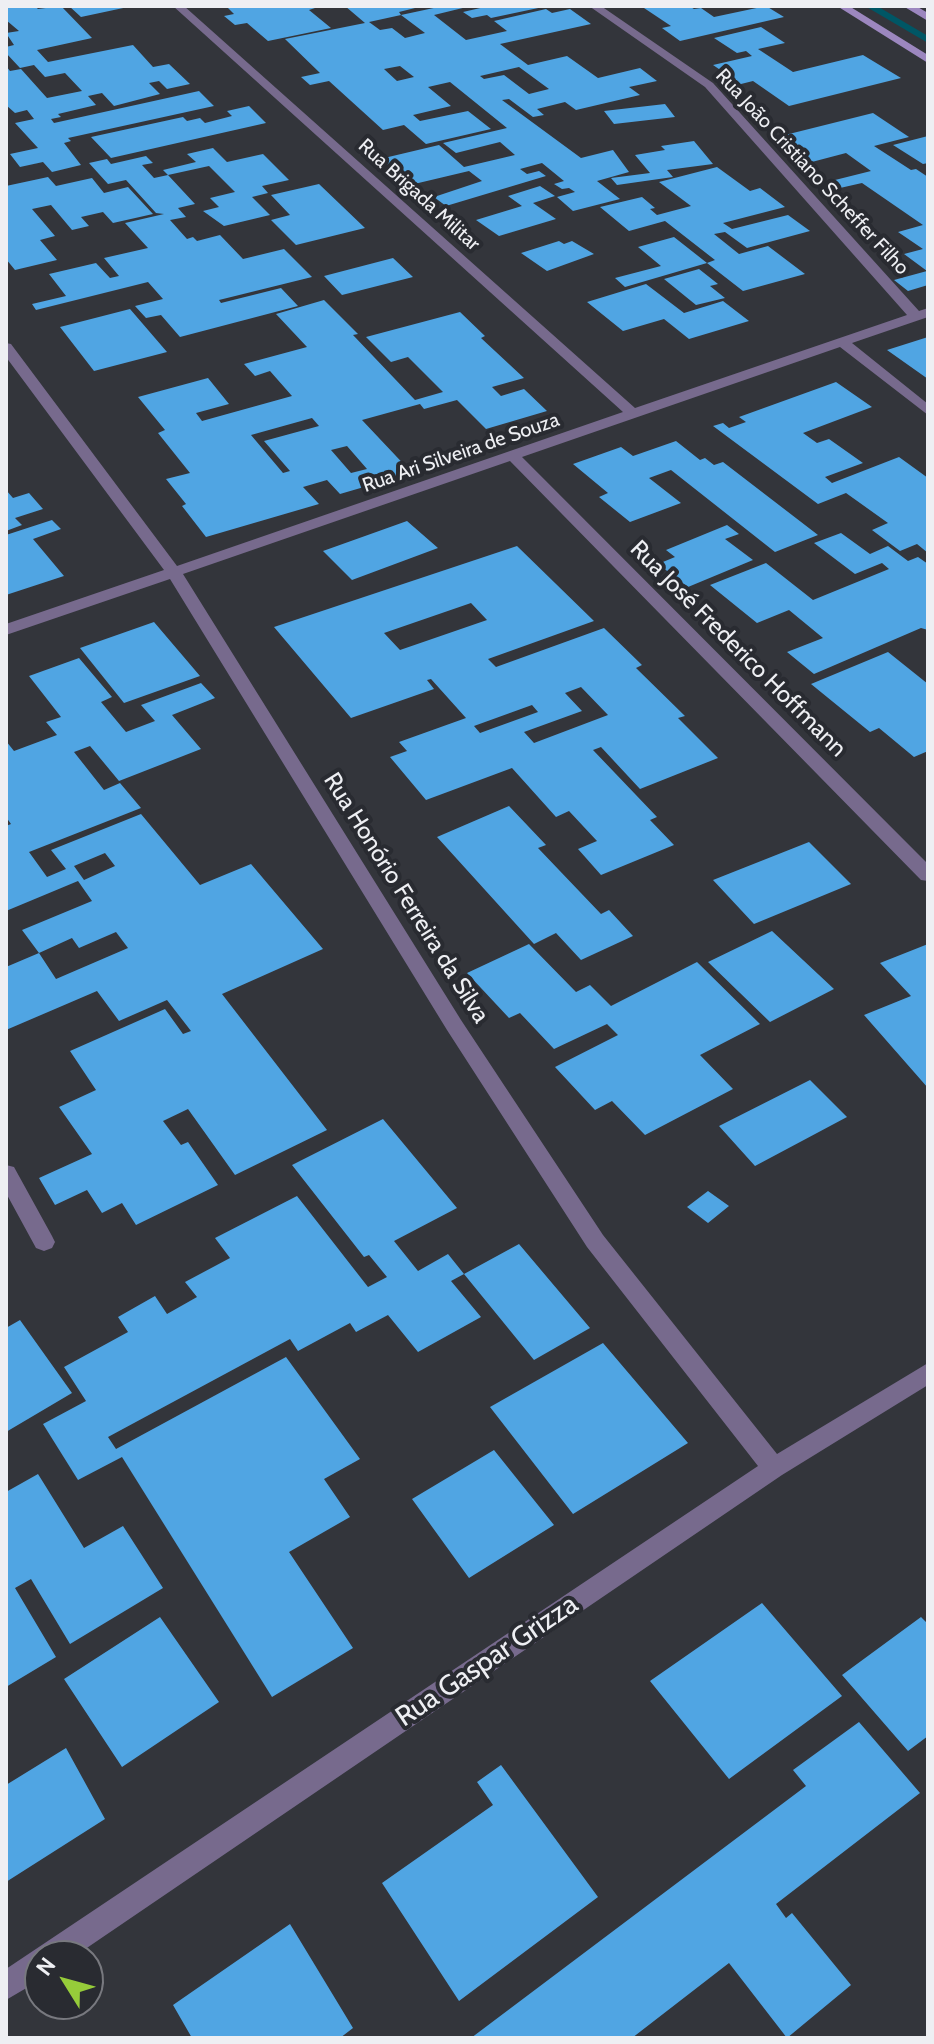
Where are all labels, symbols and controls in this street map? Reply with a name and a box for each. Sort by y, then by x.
street label: Rua João Cristiano Scheffer Filho [710,64,914,280]
street label: Rua Brigada Militar [353,134,485,256]
street label: Rua Ari Silveira de Souza [359,408,563,498]
street label: Rua José Frederico Hoffmann [624,535,852,763]
street label: Rua Honório Ferreira da Silva [317,768,495,1028]
street label: Rua Gaspar Grizza [390,1588,584,1734]
north arrow [24,1940,104,2020]
text: N [31,1952,61,1981]

